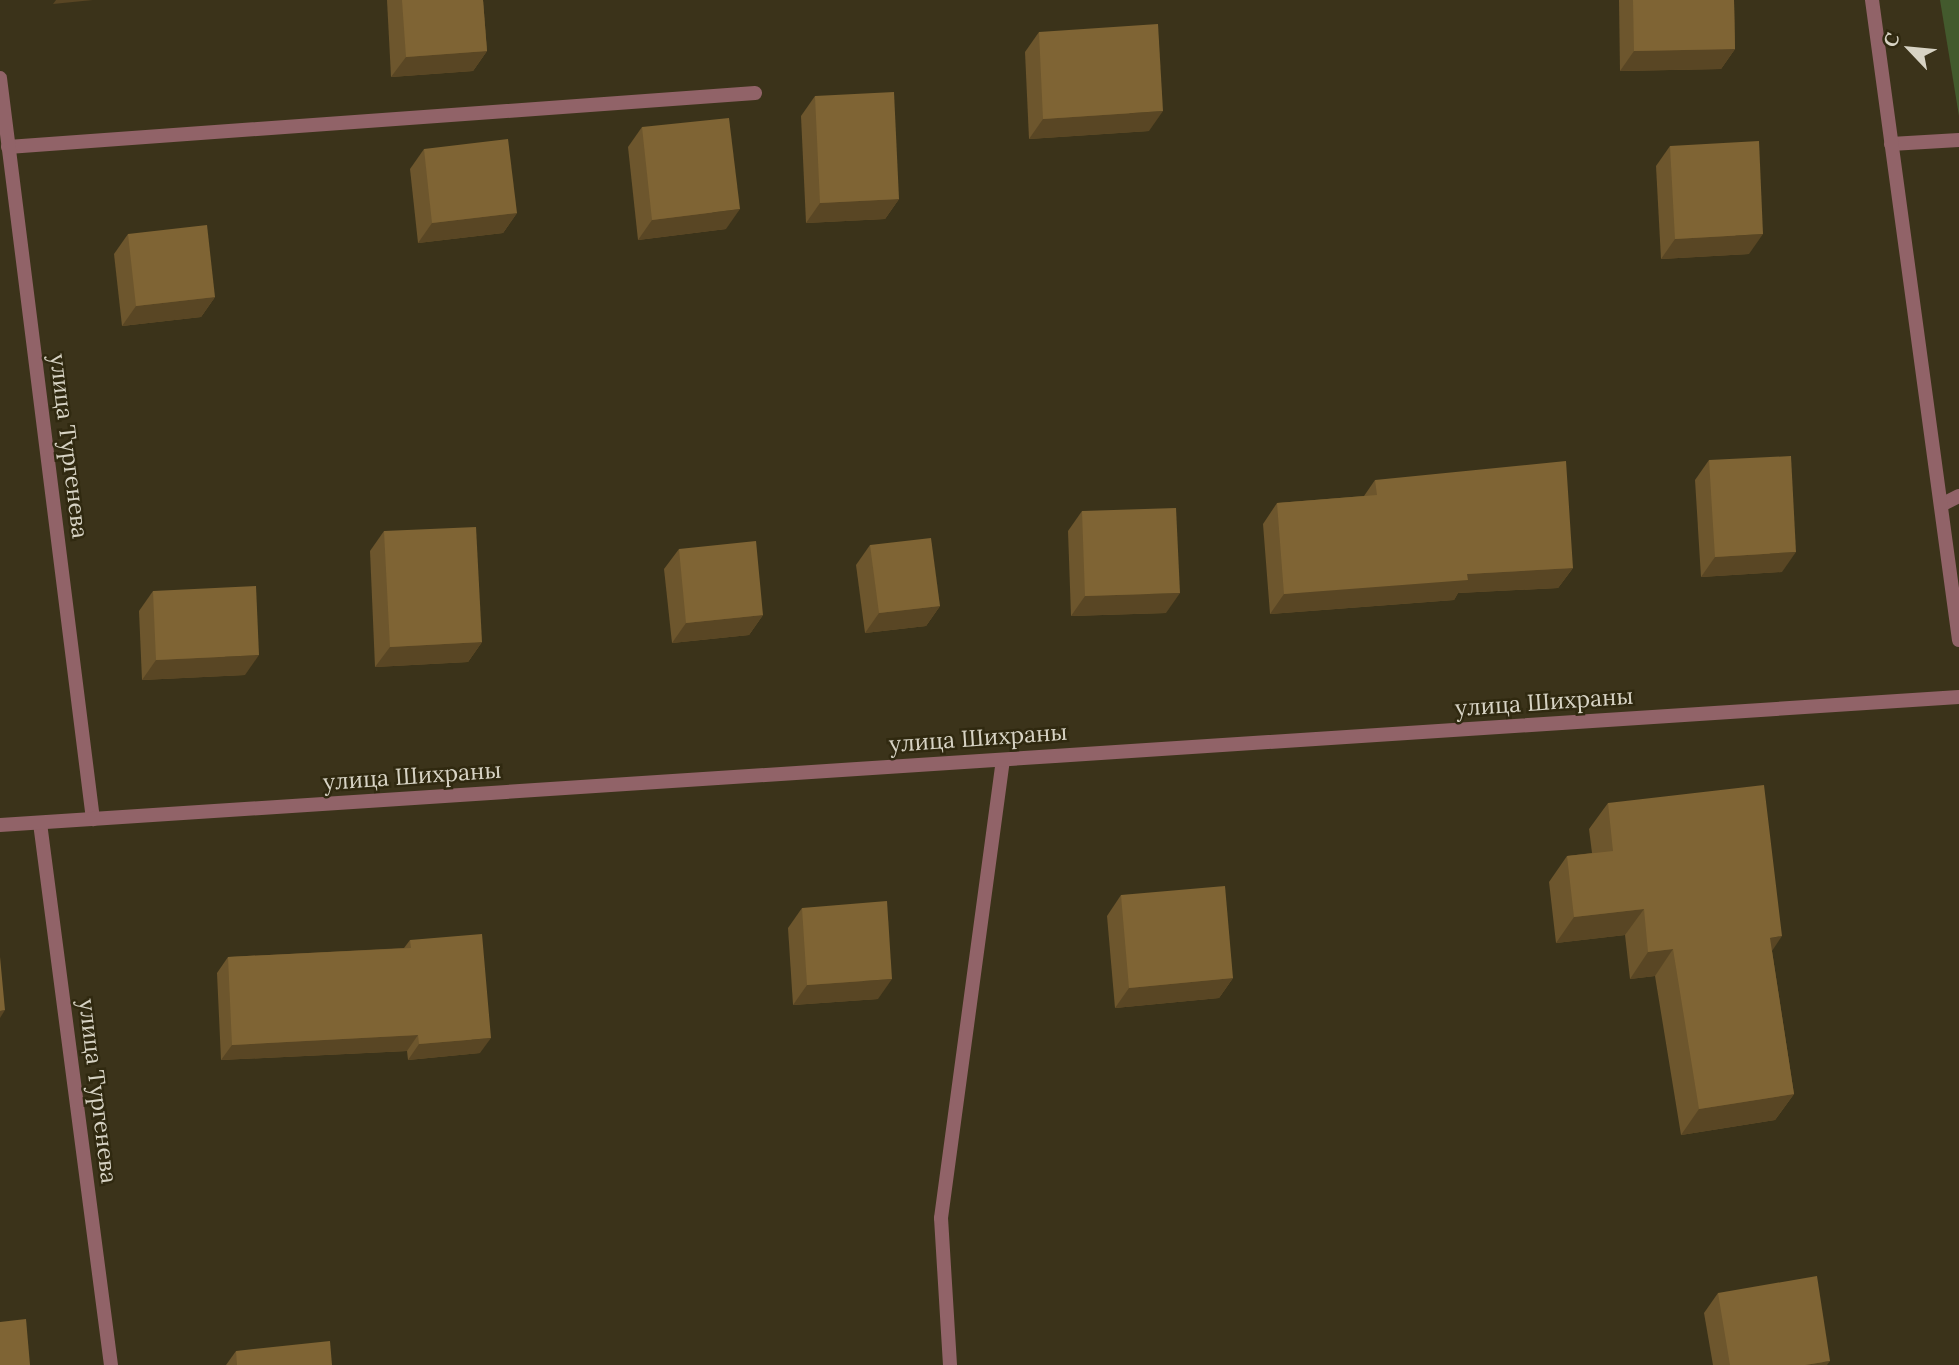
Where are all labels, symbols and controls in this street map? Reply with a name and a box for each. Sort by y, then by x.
north arrow [1875,14,1945,84]
text: С [1877,29,1905,51]
street label: улица Тургенева [44,352,94,540]
street label: улица Шихраны [1454,682,1634,722]
street label: улица Шихраны [888,718,1068,758]
street label: улица Шихраны [322,756,502,796]
street label: улица Тургенева [73,997,123,1185]

